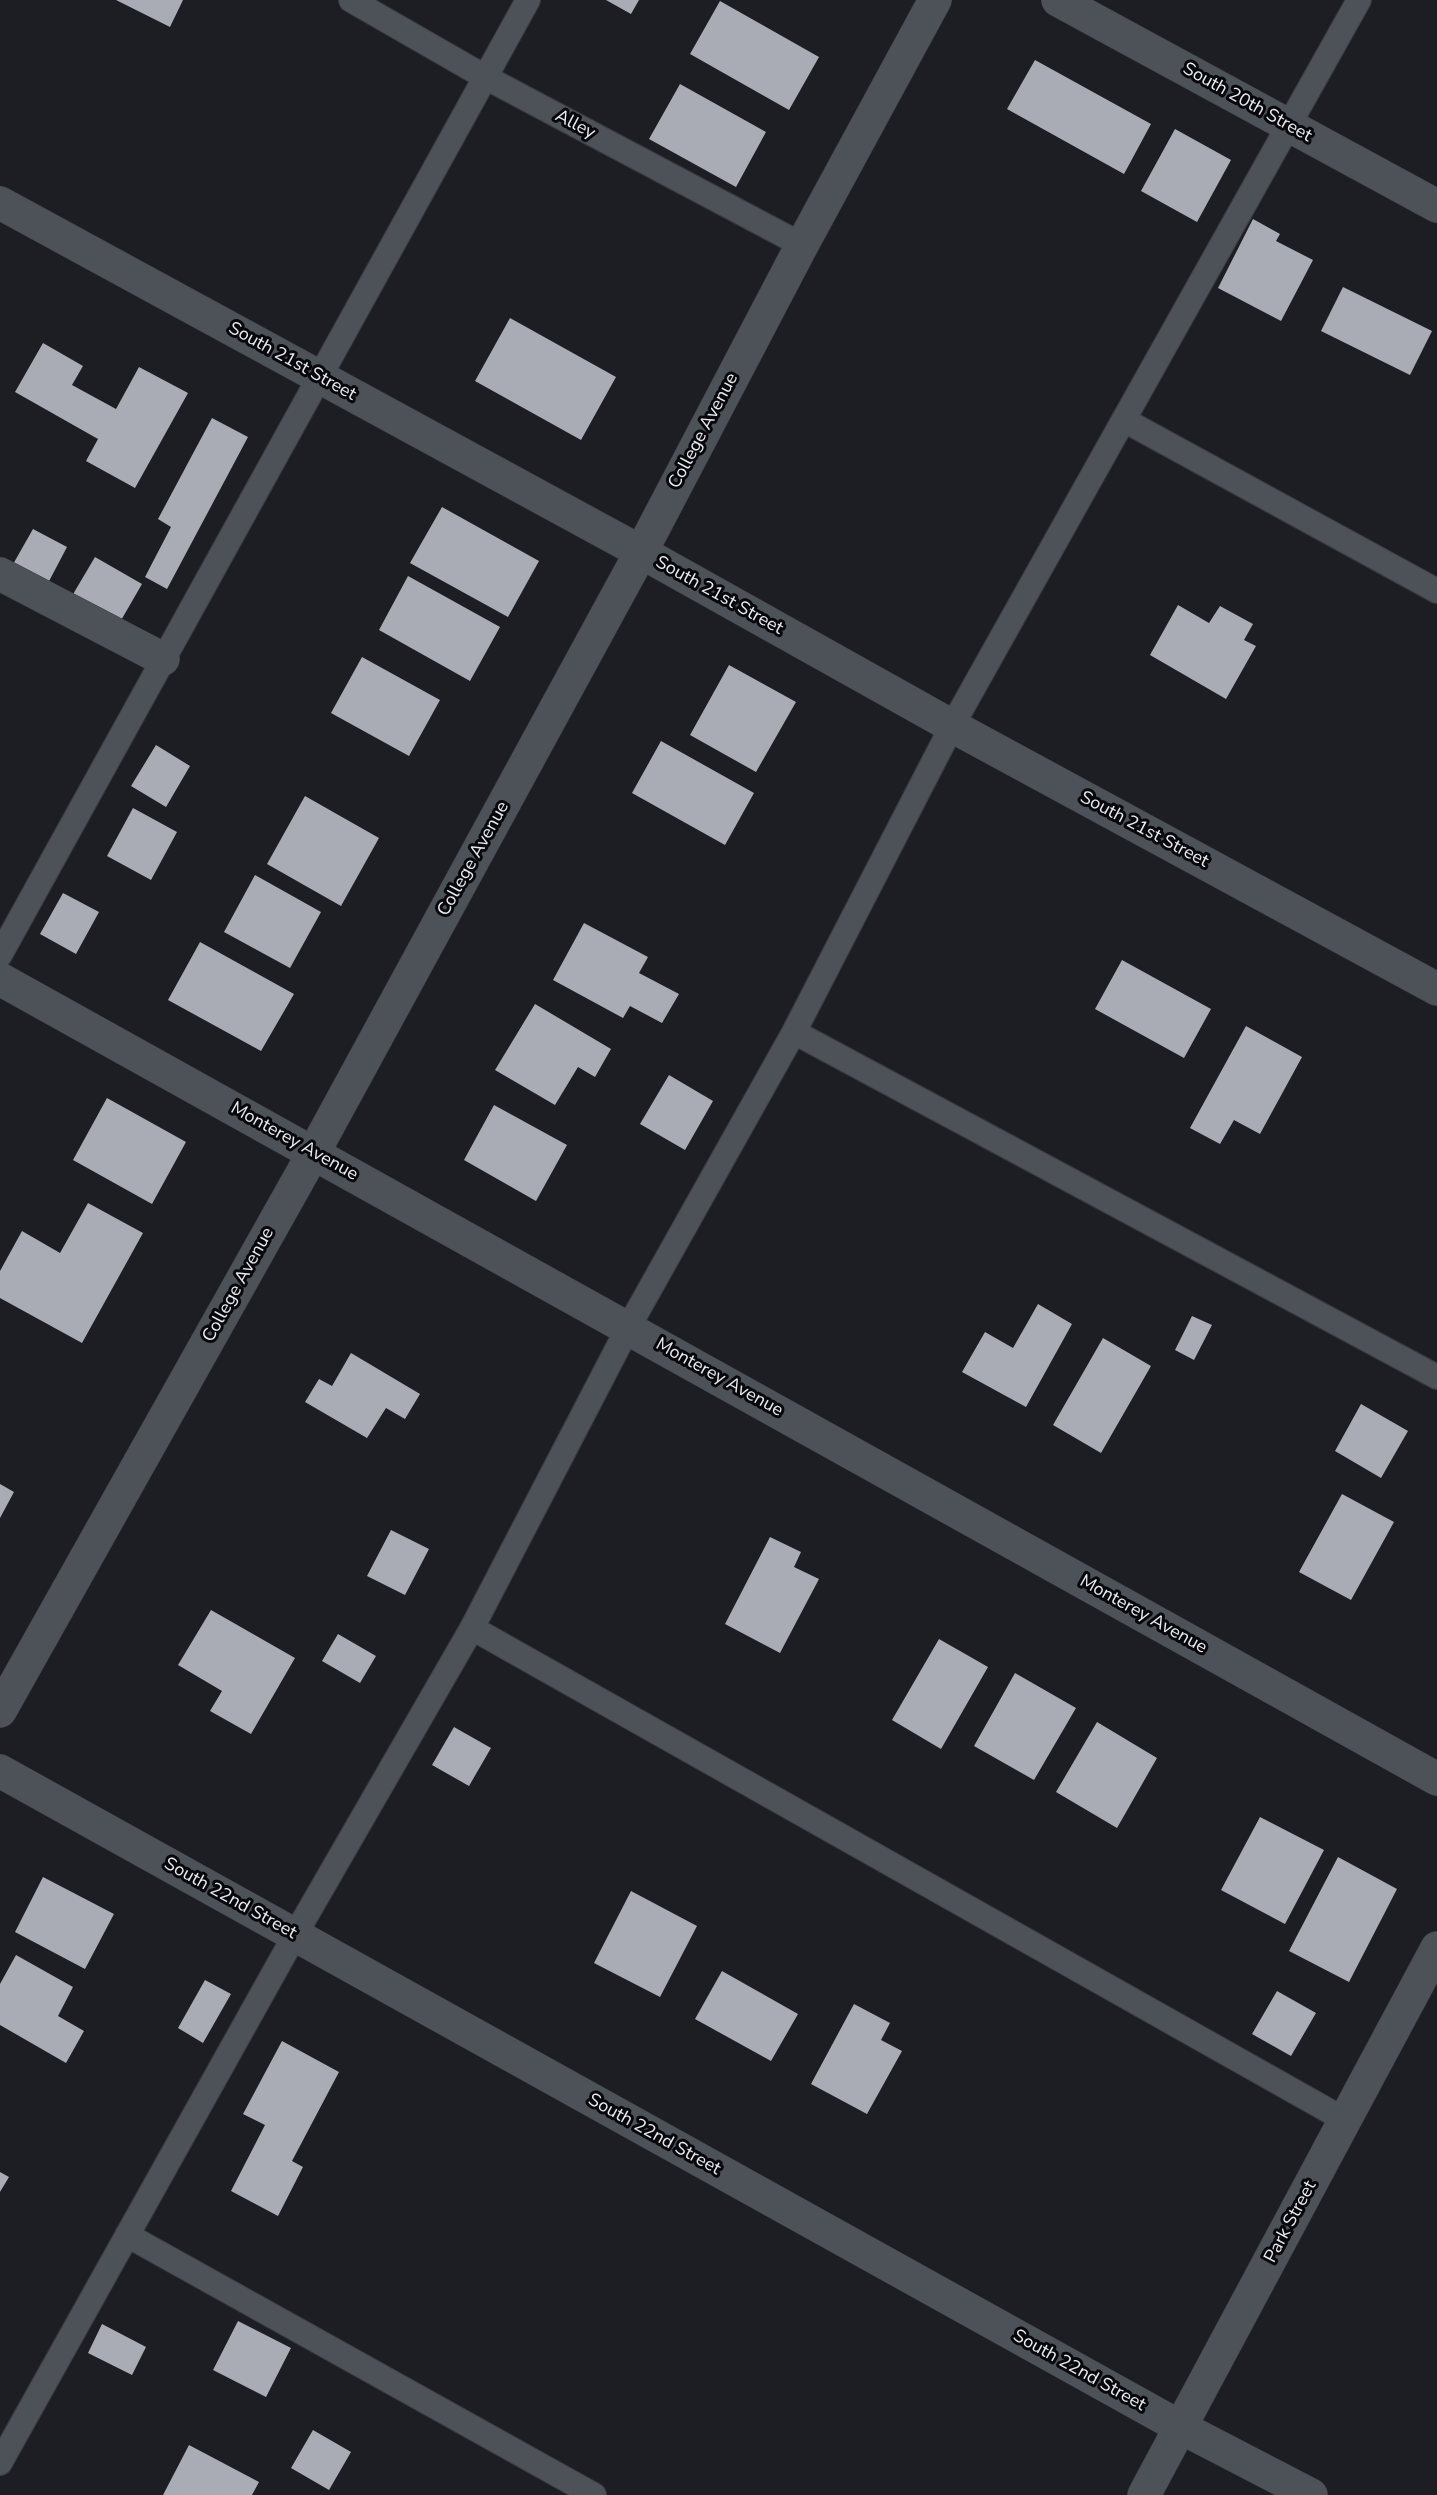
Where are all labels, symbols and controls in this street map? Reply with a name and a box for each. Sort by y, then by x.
street label: South 20th Street [1179,59,1315,147]
street label: Alley [551,106,599,144]
street label: South 21st Street [224,318,360,406]
street label: College Avenue [665,370,743,492]
street label: South 21st Street [651,552,787,640]
street label: South 21st Street [1076,787,1212,873]
street label: College Avenue [434,798,514,920]
street label: Monterey Avenue [227,1098,361,1186]
street label: College Avenue [199,1224,279,1346]
street label: Monterey Avenue [652,1334,786,1422]
street label: Monterey Avenue [1076,1571,1210,1659]
street label: South 22nd Street [160,1854,300,1944]
street label: South 22nd Street [584,2090,724,2180]
street label: Park Street [1260,2177,1322,2267]
street label: South 22nd Street [1009,2326,1149,2416]

